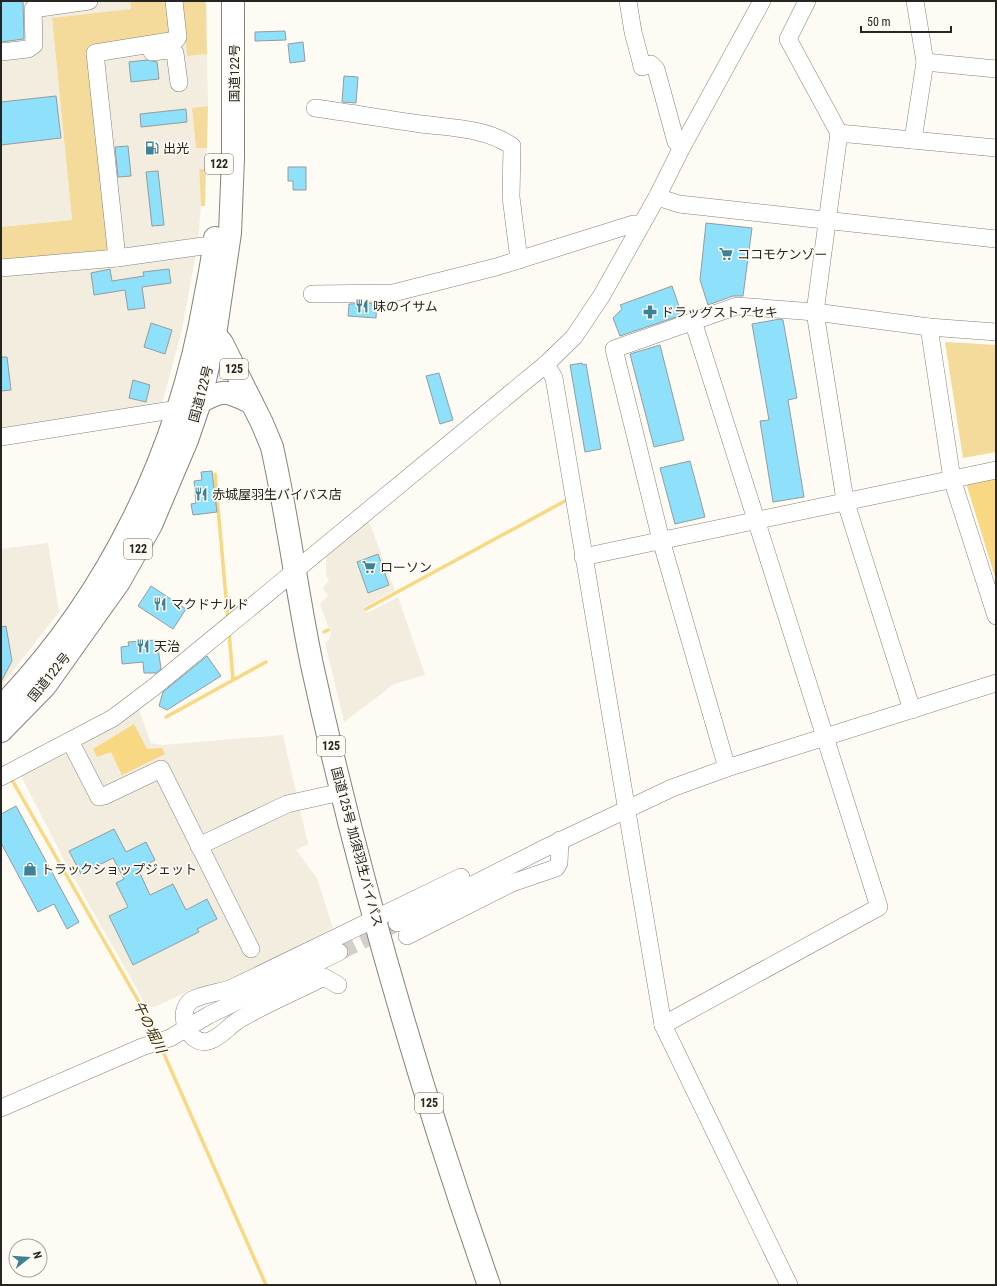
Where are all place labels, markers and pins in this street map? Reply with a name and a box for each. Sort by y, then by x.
fuel station icon: 出光 [144,140,160,156]
place label: 出光 [163,141,189,156]
supermarket icon: ココモケンゾー [718,246,734,262]
place label: ココモケンゾー [737,247,828,262]
restaurant icon: 味のイサム [354,298,370,314]
place label: 味のイサム [373,299,438,314]
pharmacy icon: ドラッグストアセキ [642,304,658,320]
place label: ドラッグストアセキ [661,305,778,320]
restaurant icon: 赤城屋羽生バイパス店 [193,486,209,502]
place label: 赤城屋羽生バイパス店 [212,487,342,502]
supermarket icon: ローソン [361,559,377,575]
place label: ローソン [380,560,432,575]
restaurant icon: マクドナルド [152,596,168,612]
place label: マクドナルド [171,597,249,612]
restaurant icon: 天治 [135,638,151,654]
place label: 天治 [154,639,180,654]
shop icon: トラックショップジェット [22,861,38,877]
place label: トラックショップジェット [41,862,197,877]

